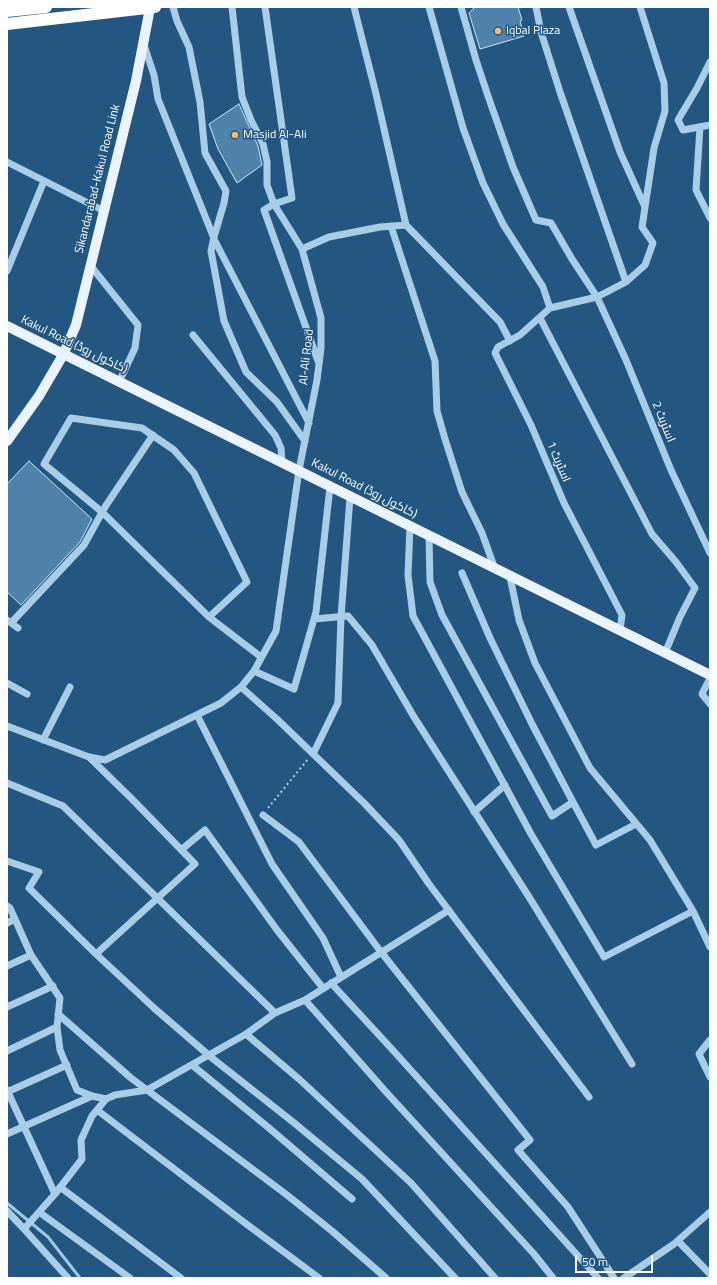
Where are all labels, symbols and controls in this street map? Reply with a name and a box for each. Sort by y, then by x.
place label: Iqbal Plaza [506,24,560,38]
marker: Iqbal Plaza [493,26,503,36]
street label: Sikandarabad-Kakul Road Link [72,103,124,255]
place label: Masjid Al-Ali [243,128,307,142]
marker: Masjid Al-Ali [230,130,240,140]
street label: Kakul Road (کاکول روڈ) [18,313,130,377]
street label: Al-Ali Road [297,328,317,386]
street label: اسٹریٹ 2 [648,400,678,444]
street label: اسٹریٹ 1 [543,440,573,484]
street label: Kakul Road (کاکول روڈ) [309,456,419,522]
scale bar [577,1247,655,1273]
text: 50 m [582,1252,608,1271]

